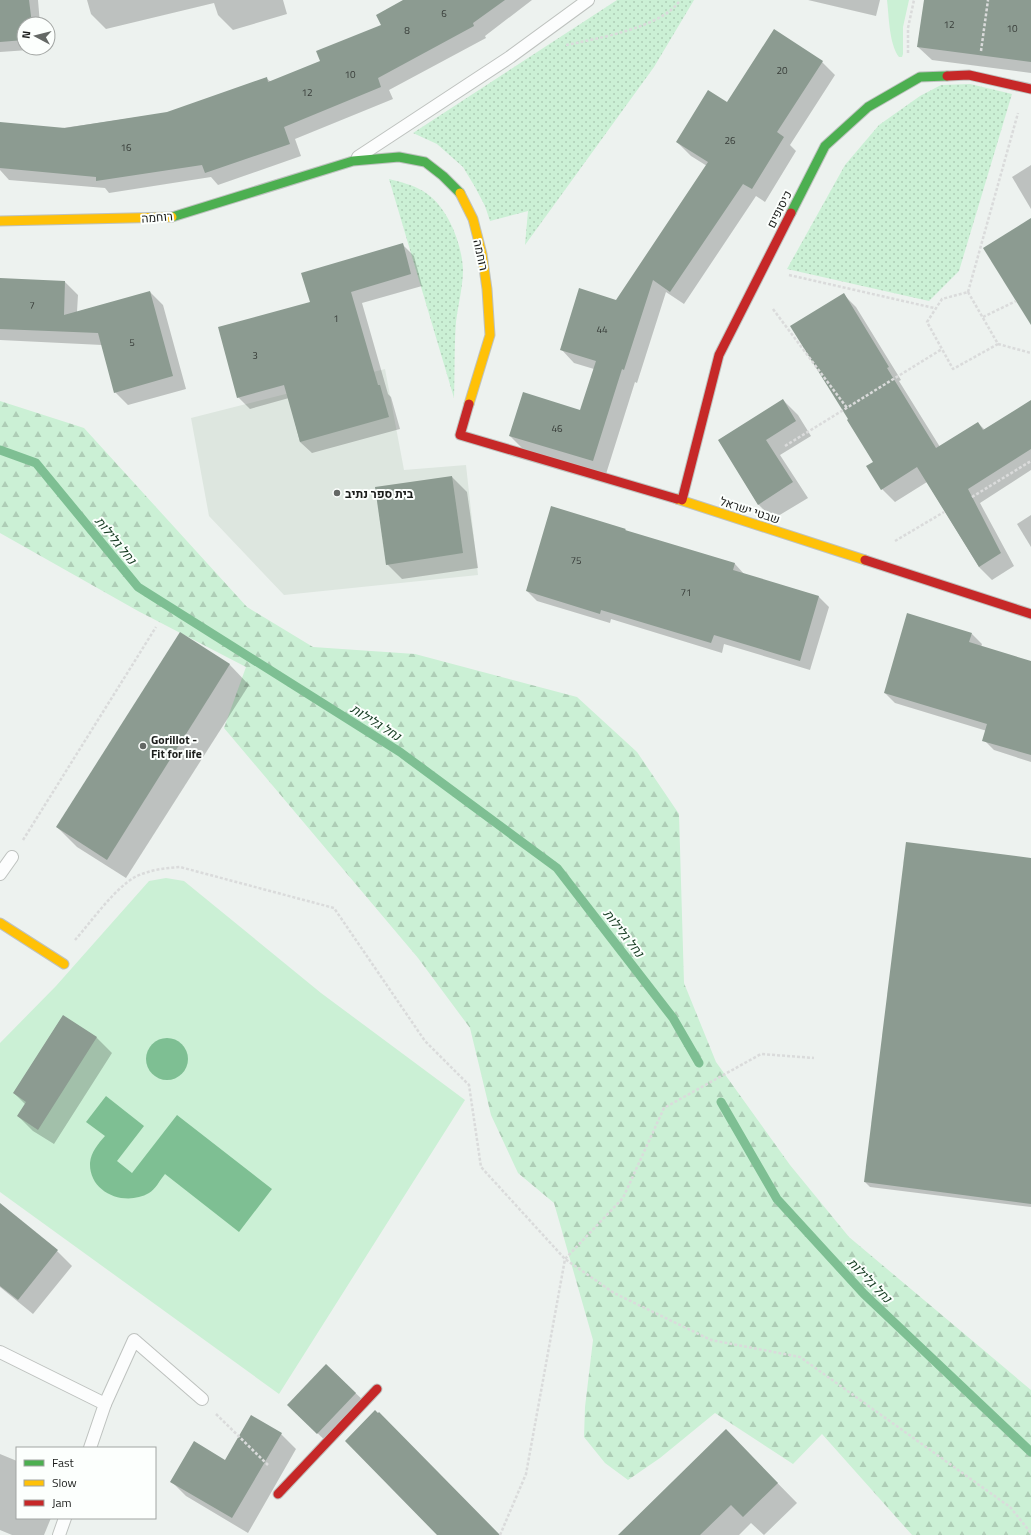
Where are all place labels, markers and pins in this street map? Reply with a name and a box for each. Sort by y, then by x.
place label: בית ספר נתיב [345,484,414,503]
marker: בית ספר נתיב [332,488,342,498]
place label: Gorillot - Fit for life [151,730,202,763]
marker: Gorillot - Fit for life [138,741,148,751]

